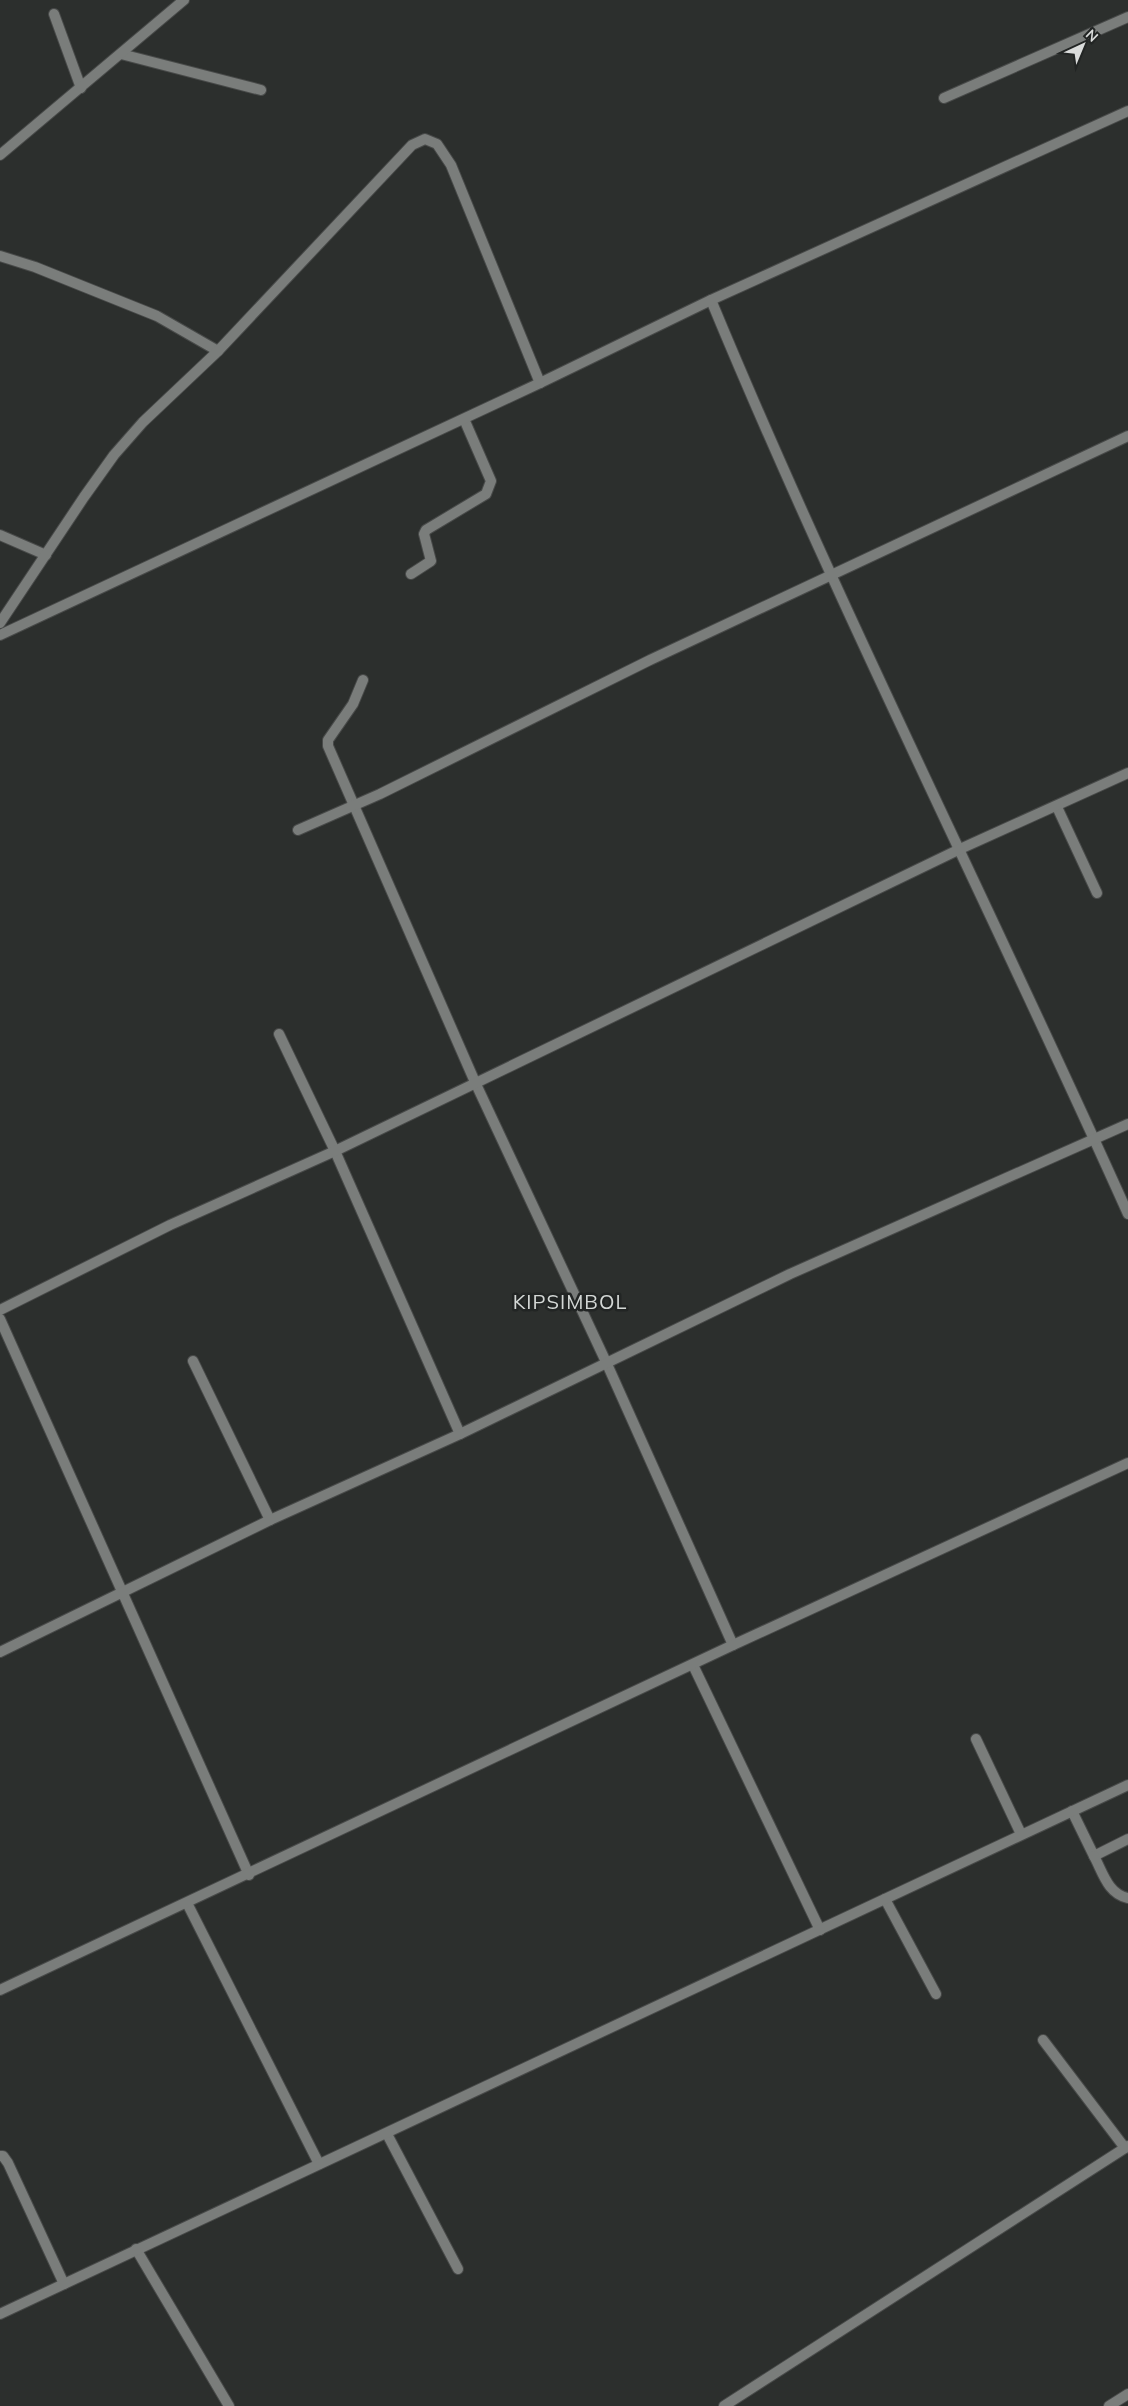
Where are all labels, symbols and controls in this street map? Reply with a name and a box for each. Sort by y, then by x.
north arrow [1058,20,1108,70]
text: N [1082,26,1102,46]
district label: KIPSIMBOL [513,1289,627,1314]

